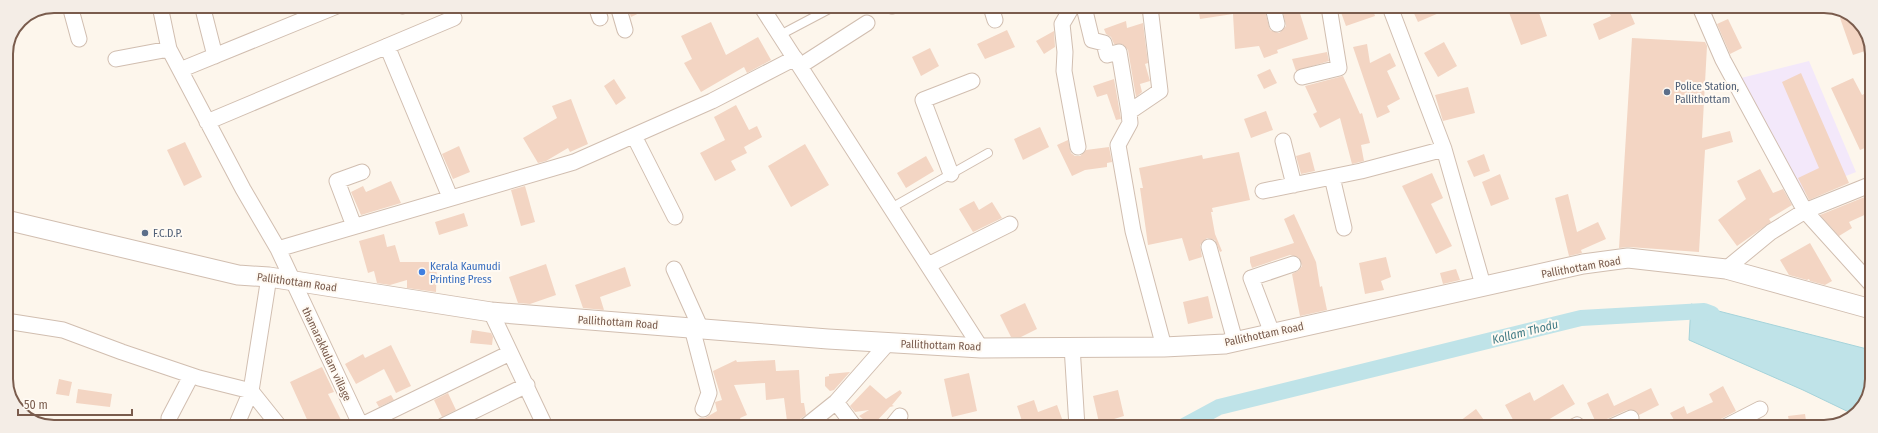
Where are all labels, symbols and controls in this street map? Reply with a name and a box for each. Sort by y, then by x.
place label: Police Station, Pallithottam [1675,80,1739,106]
marker: Police Station, Pallithottam [1662,87,1672,97]
place label: F.C.D.P. [153,227,182,240]
marker: F.C.D.P. [140,228,150,238]
street label: Pallithottam Road [1540,254,1622,281]
place label: Kerala Kaumudi Printing Press [430,260,501,286]
marker: Kerala Kaumudi Printing Press [417,267,427,277]
street label: Pallithottam Road [256,270,338,295]
street label: thamarakkulam village [299,305,354,403]
street label: Pallithottam Road [577,313,659,332]
water label: Kollam Thodu [1491,317,1559,347]
street label: Pallithottam Road [1223,320,1305,349]
street label: Pallithottam Road [900,338,981,353]
scale bar [18,391,132,417]
text: 50 m [24,398,48,412]

